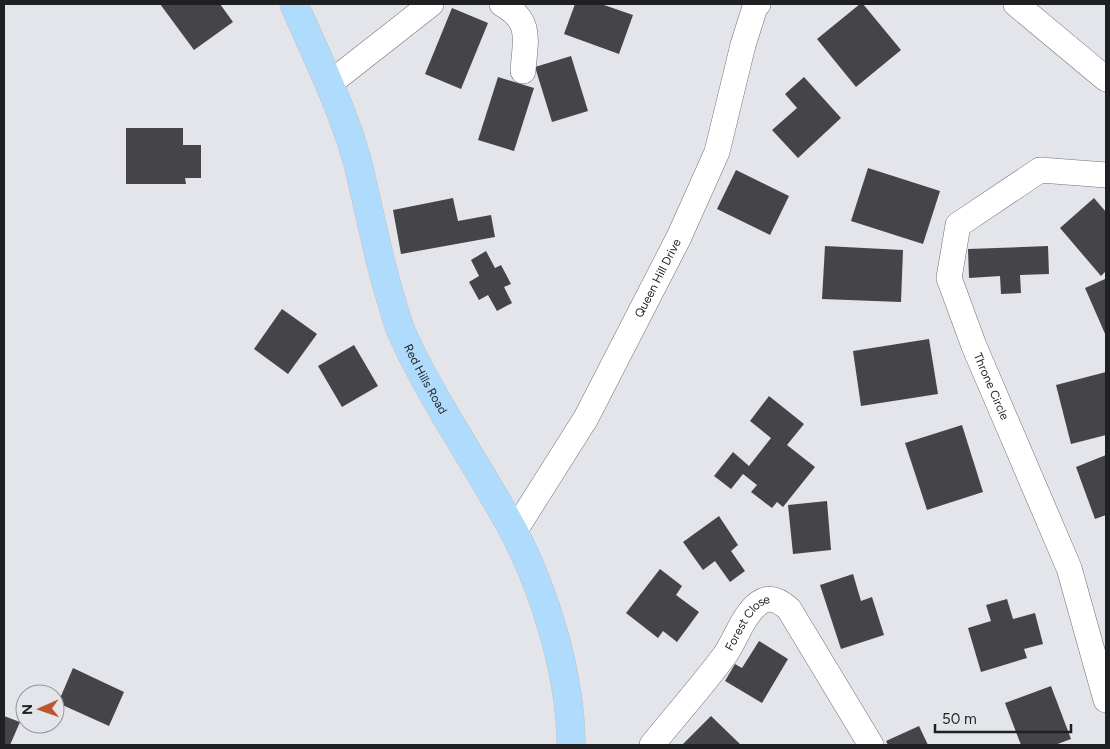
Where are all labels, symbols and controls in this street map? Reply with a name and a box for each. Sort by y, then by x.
street label: Queen Hill Drive [632,236,684,320]
street label: Red Hills Road [401,342,450,417]
street label: Throne Circle [971,351,1012,422]
street label: Forest Close [722,592,771,653]
north arrow [15,684,65,734]
scale bar [935,702,1071,734]
text: N [19,704,36,715]
text: 50 m [942,710,977,728]

